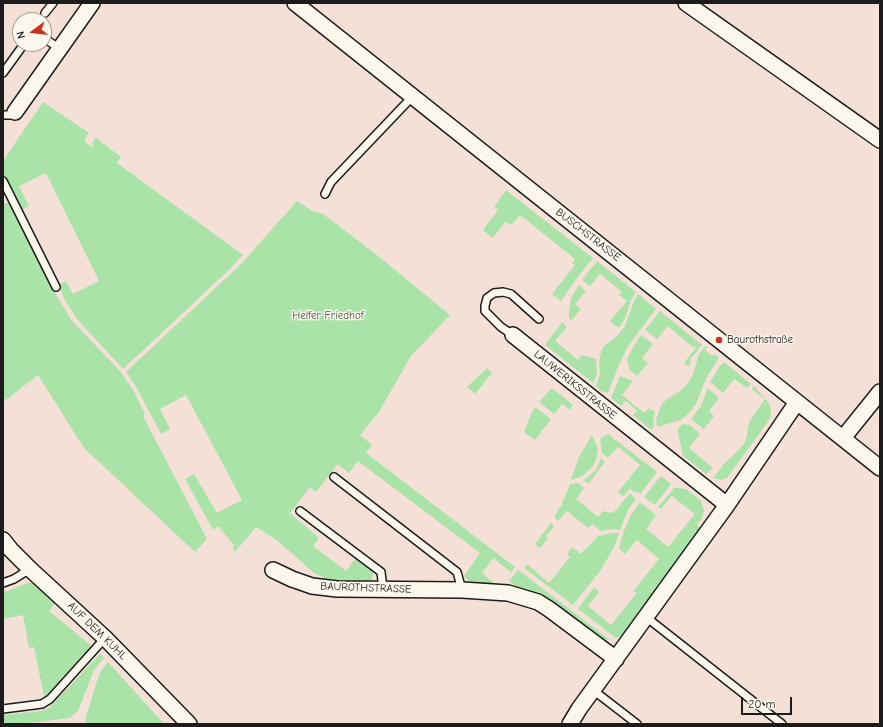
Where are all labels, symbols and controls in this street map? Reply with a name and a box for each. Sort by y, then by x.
north arrow [12,12,52,52]
text: N [14,30,28,40]
street label: BUSCHSTRASSE [553,206,623,264]
park label: Helfer Friedhof [292,309,364,323]
place label: Baurothstraße [727,333,793,347]
marker: Baurothstraße [714,335,724,345]
street label: LAUWERIKSSTRASSE [531,348,619,422]
street label: BAUROTHSTRASSE [320,580,412,596]
street label: AUF DEM KUHL [64,599,130,663]
scale bar [743,689,794,715]
text: 20 m [748,697,776,711]

